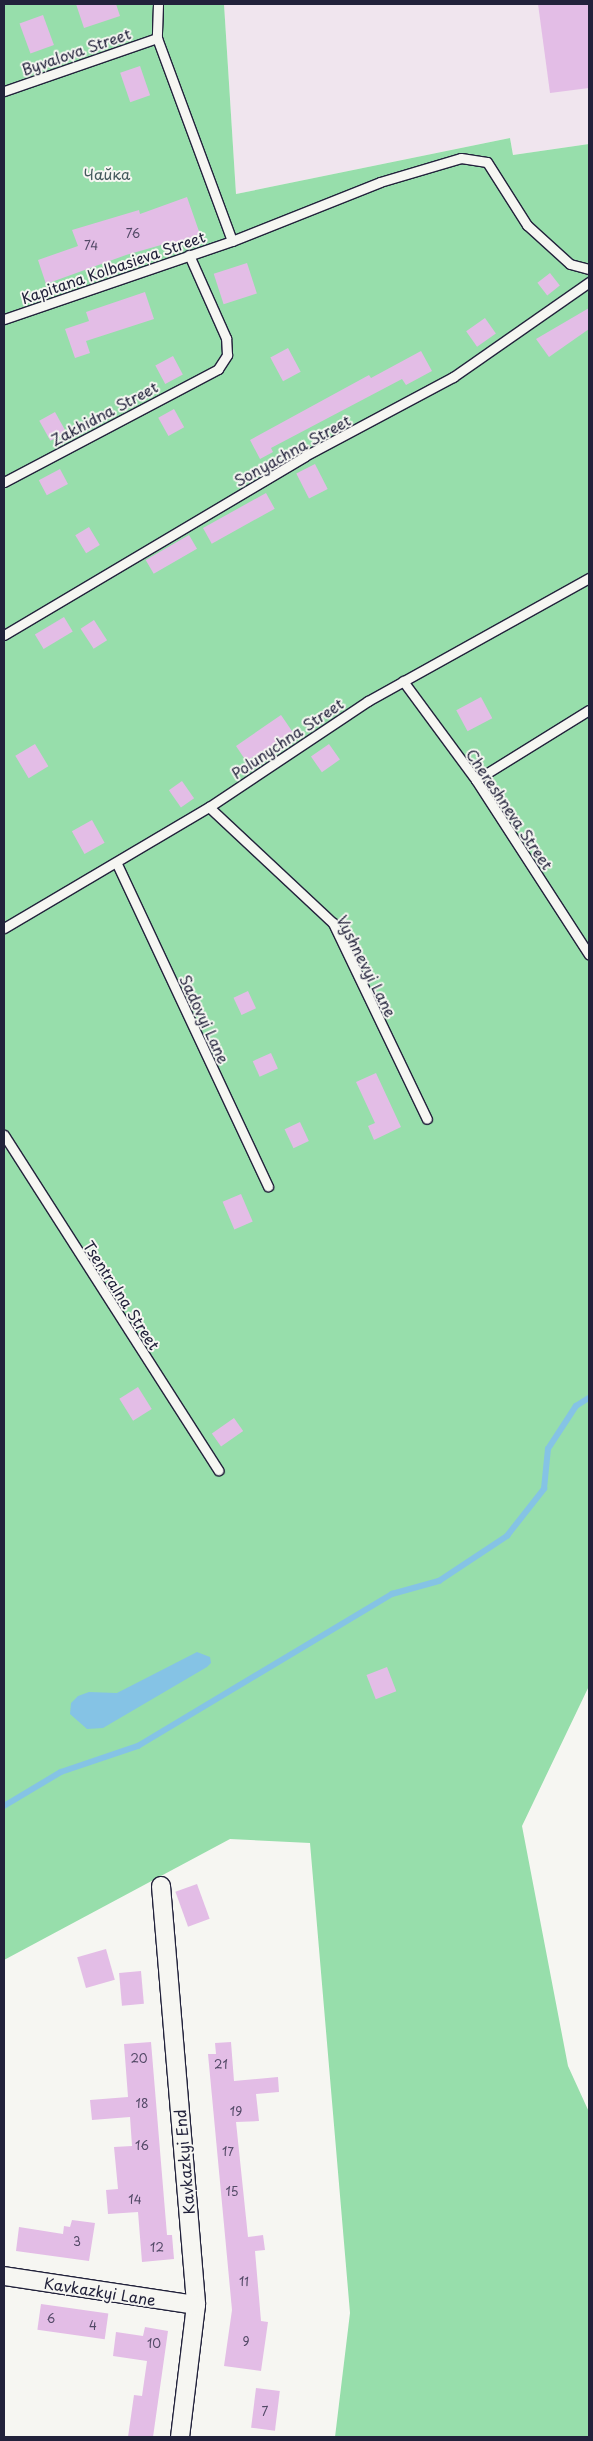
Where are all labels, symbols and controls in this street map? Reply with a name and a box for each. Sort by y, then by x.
street label: Byvalova Street [19,24,133,78]
park label: Чайка [84,165,130,183]
street label: Kapitana Kolbasieva Street [18,227,208,307]
house number: 76 [126,227,140,241]
house number: 74 [84,239,98,253]
street label: Zakhidna Street [48,377,160,449]
street label: Sonyachna Street [231,411,353,489]
street label: Polunychna Street [228,694,346,782]
street label: Chereshneva Street [463,745,557,873]
street label: Vyshnevyi Lane [334,912,400,1020]
street label: Sadovyi Lane [176,971,234,1067]
street label: Tsentralna Street [80,1237,164,1353]
house number: 20 [130,2052,148,2066]
house number: 21 [214,2058,228,2072]
house number: 18 [136,2097,148,2111]
house number: 19 [230,2105,242,2119]
street label: Kavkazkyi End [170,2108,198,2216]
house number: 16 [135,2139,149,2153]
house number: 17 [222,2145,234,2159]
house number: 15 [225,2185,239,2199]
house number: 14 [128,2193,142,2207]
house number: 3 [73,2235,81,2249]
house number: 12 [150,2241,164,2255]
street label: Kavkazkyi Lane [42,2273,158,2309]
house number: 11 [239,2275,249,2289]
house number: 6 [47,2312,55,2326]
house number: 4 [89,2319,97,2333]
house number: 9 [242,2335,250,2349]
house number: 10 [147,2337,161,2351]
house number: 7 [262,2405,268,2419]

